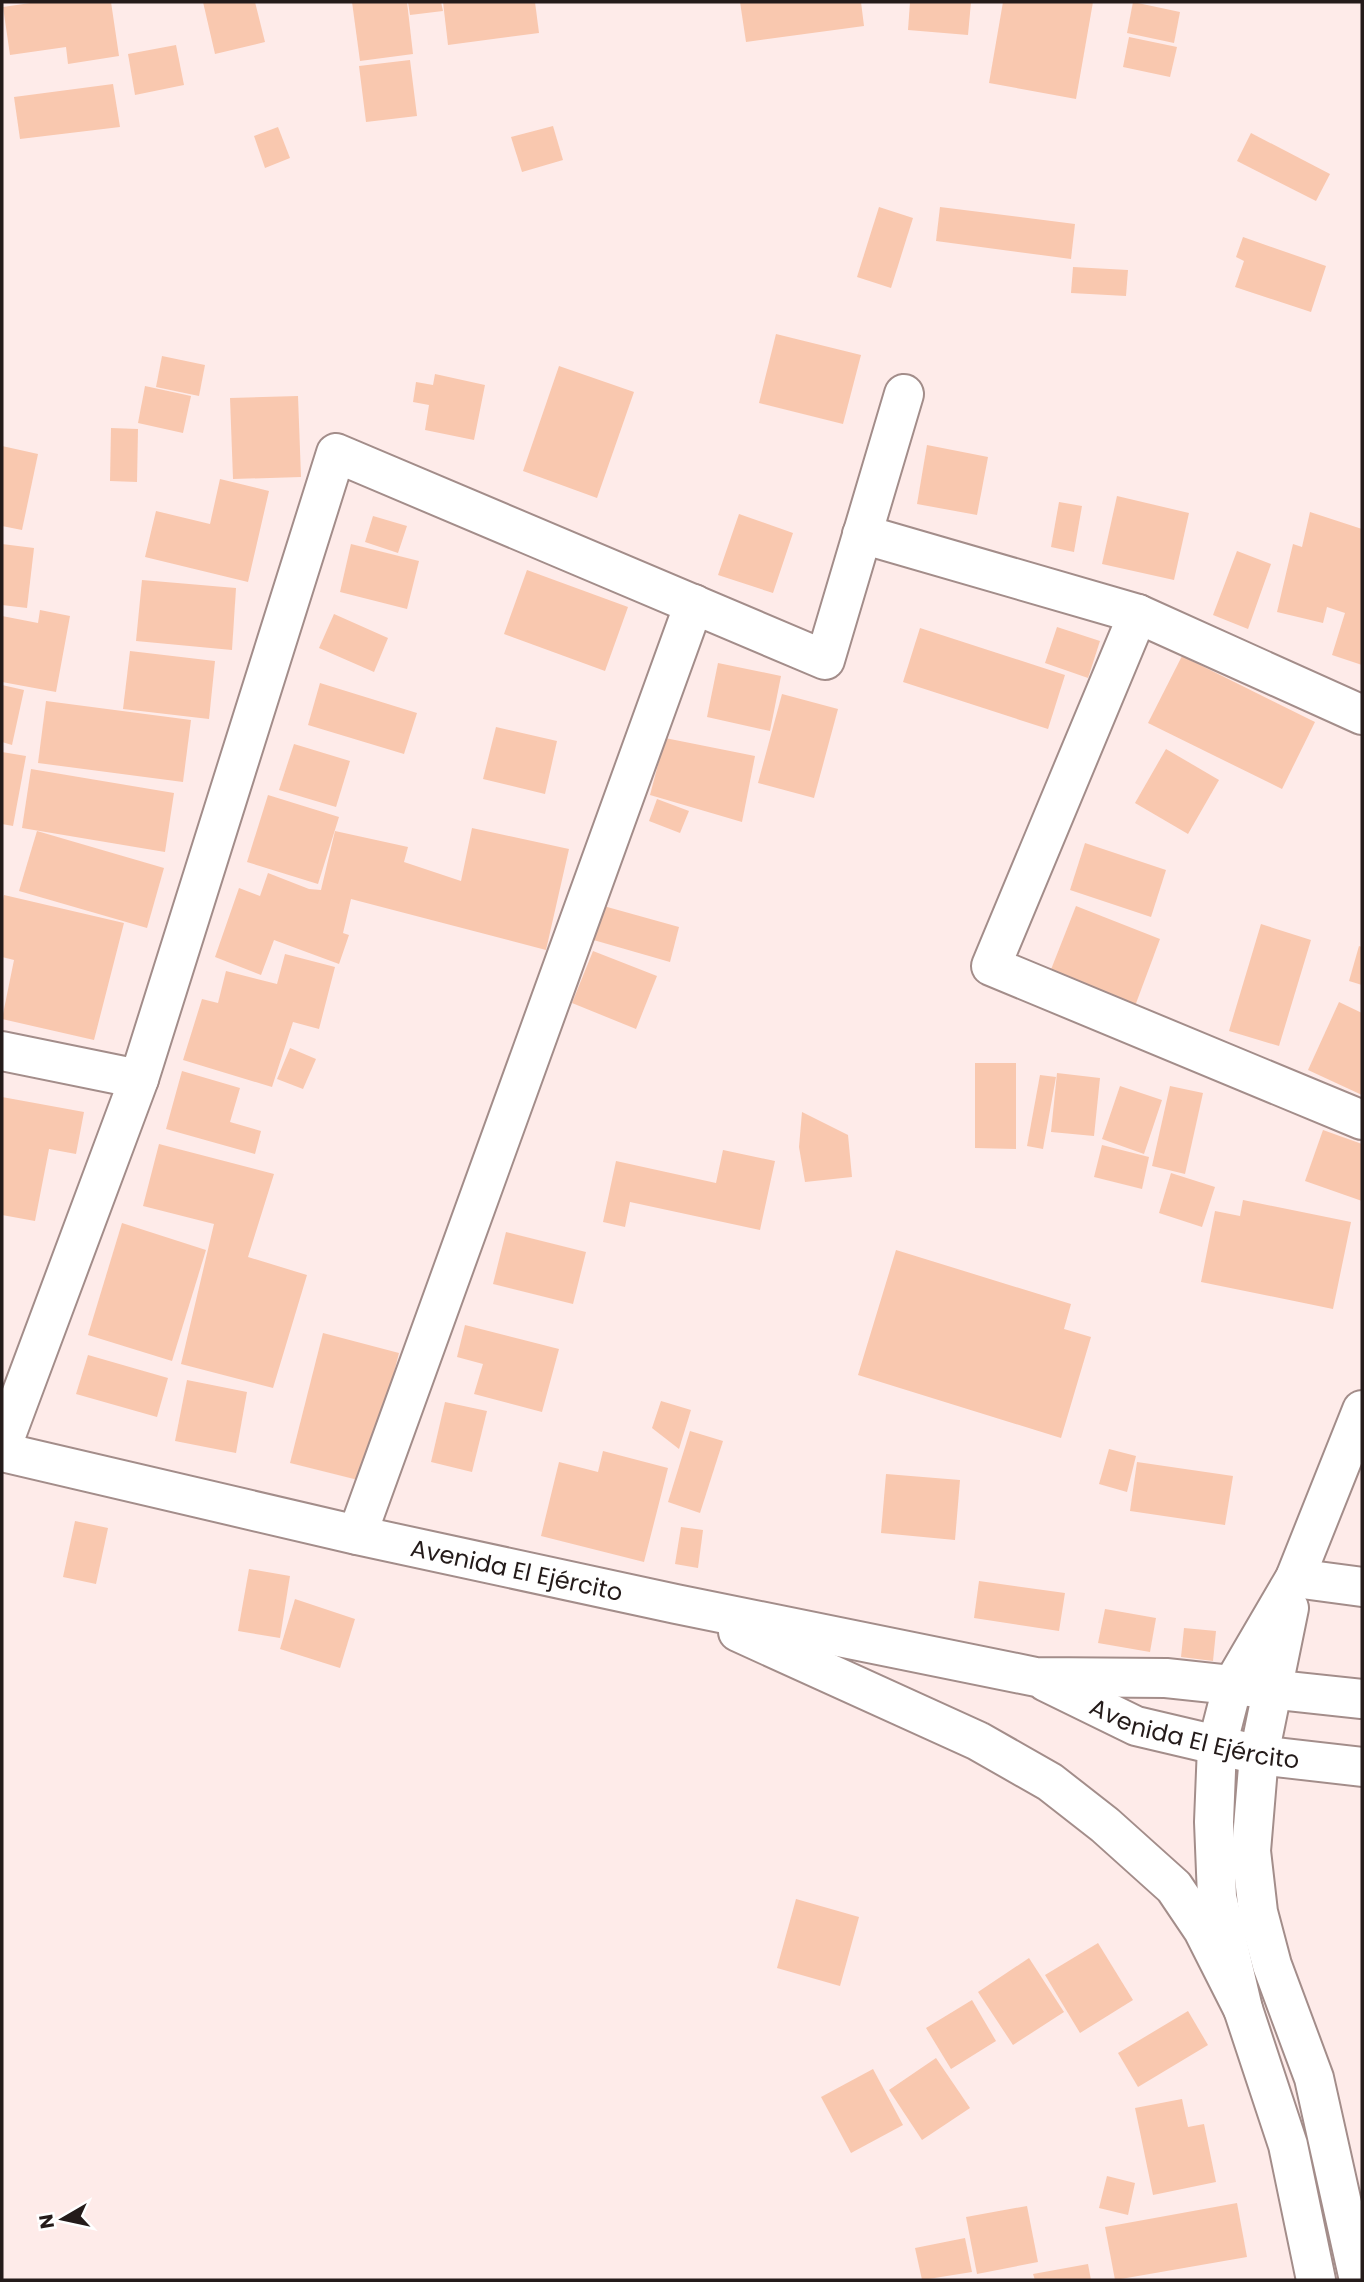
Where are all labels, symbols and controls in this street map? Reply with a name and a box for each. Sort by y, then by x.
street label: Avenida El Ejército [408,1531,626,1609]
street label: Avenida El Ejército [1085,1690,1301,1776]
north arrow [28,2184,98,2254]
text: N [32,2212,61,2231]

